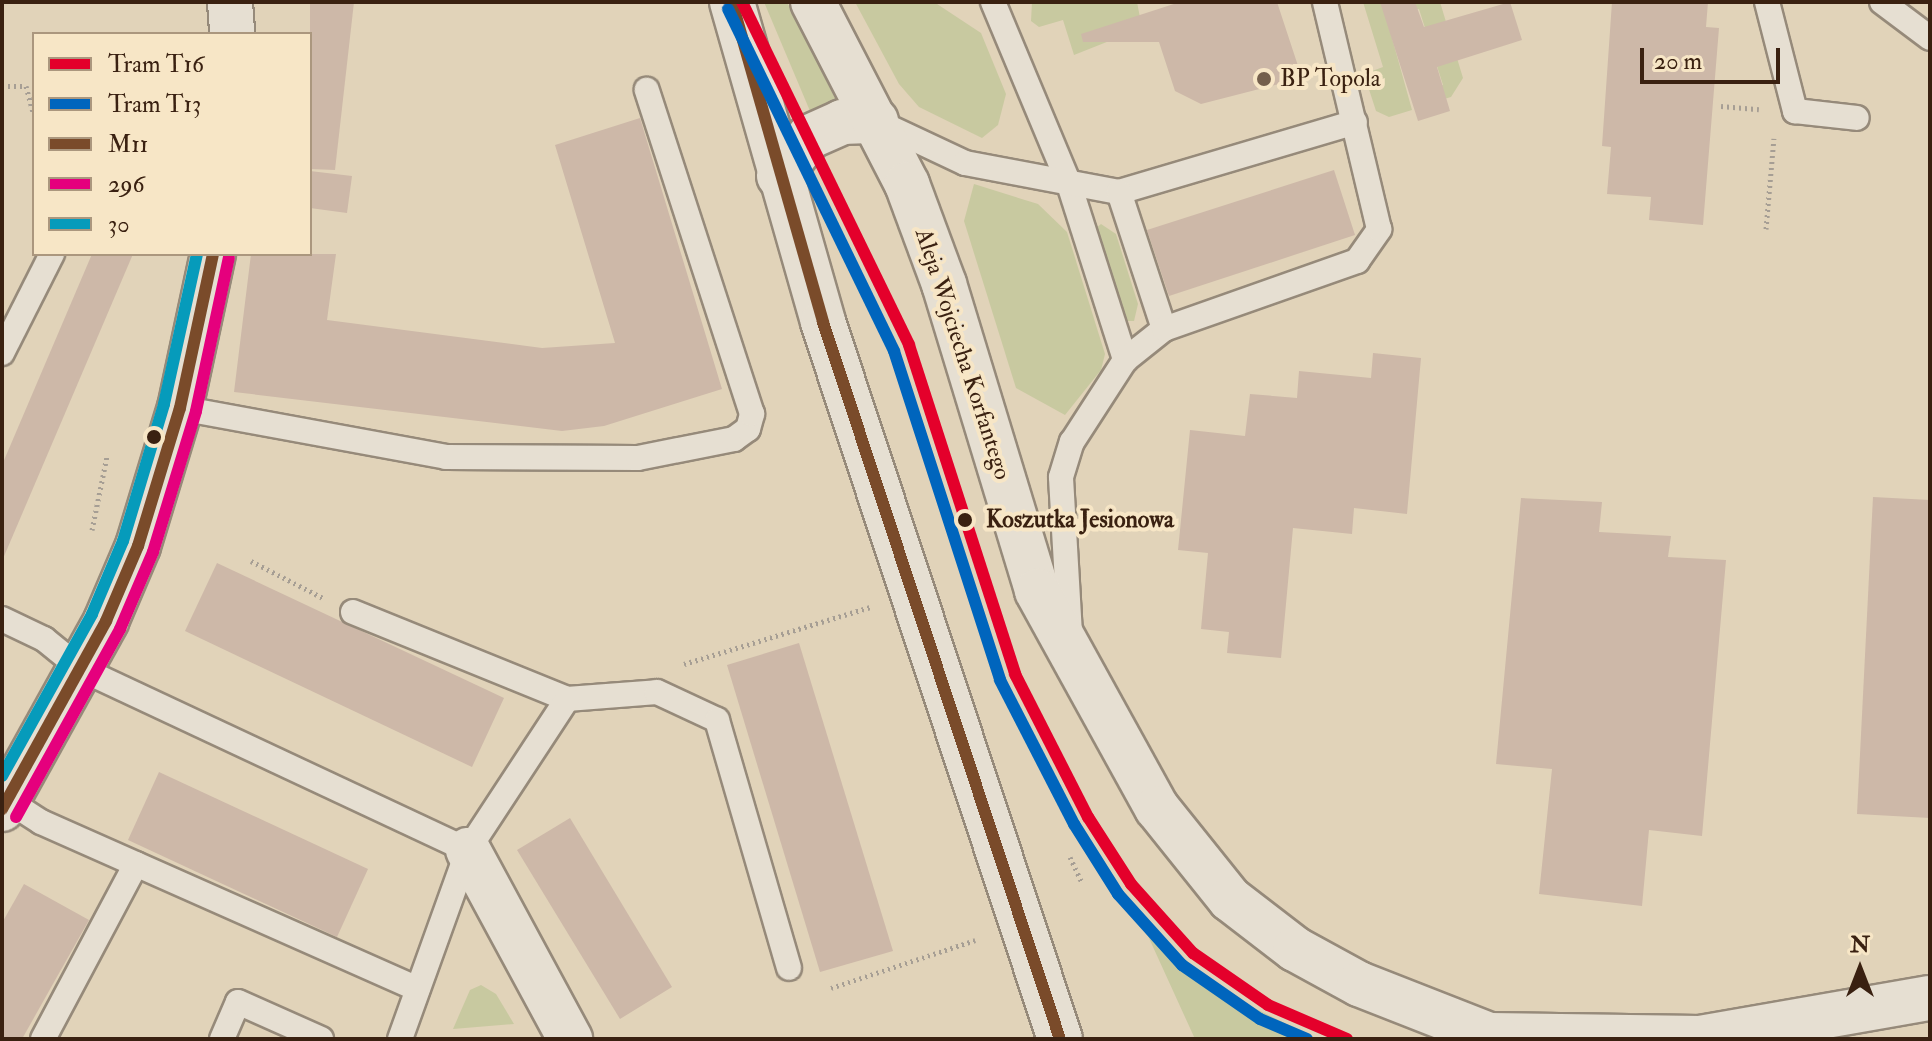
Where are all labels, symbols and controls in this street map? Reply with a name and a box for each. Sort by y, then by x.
legend [32,32,312,256]
scale bar [1644,32,1784,82]
text: 20 m [1654,46,1702,77]
text: Tram T16 [108,49,204,80]
place label: BP Topola [1280,65,1381,93]
marker: BP Topola [1255,70,1273,88]
text: Tram T13 [108,89,201,120]
text: M11 [108,129,148,160]
text: 296 [108,169,145,200]
text: 30 [108,209,130,240]
street label: Aleja Wojciecha Korfantego [909,225,1017,483]
unlabelled marker [146,429,162,445]
marker: Koszutka Jesionowa [951,506,979,534]
place label: Koszutka Jesionowa [986,506,1174,534]
north arrow [1820,929,1900,1009]
text: N [1850,931,1870,959]

